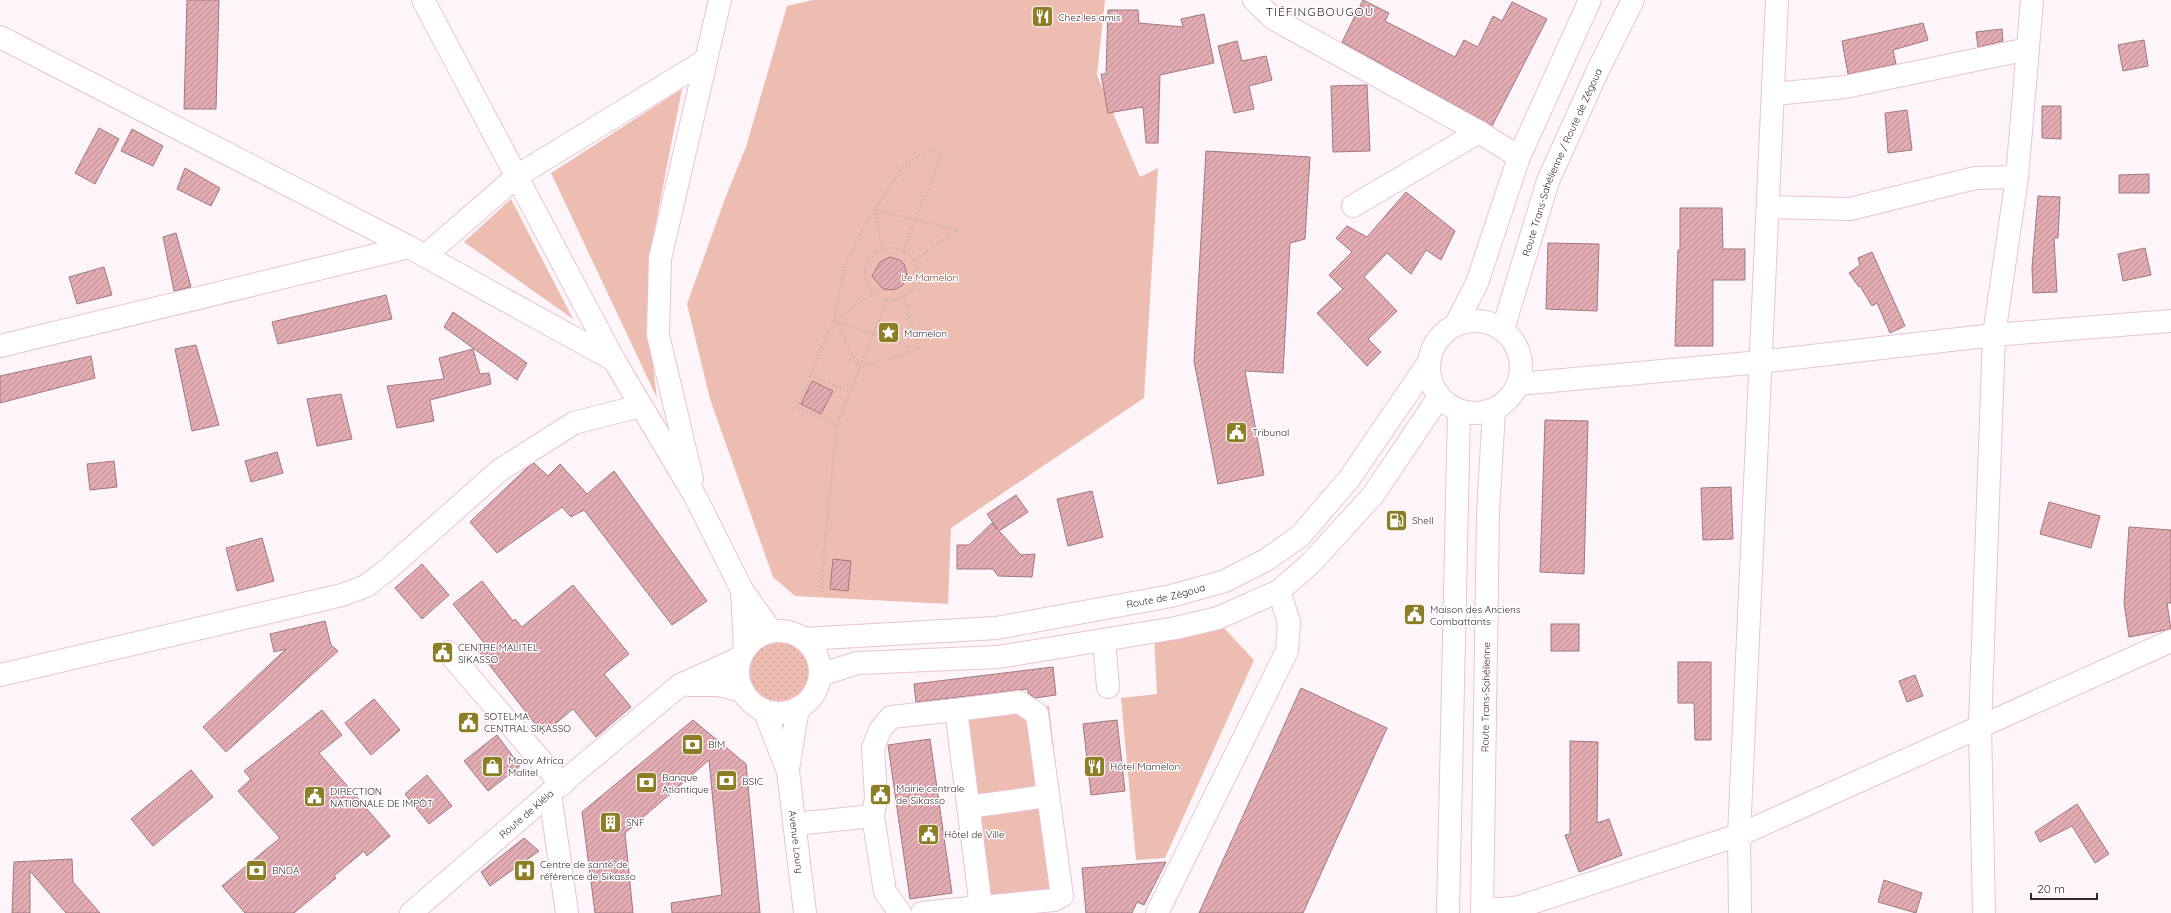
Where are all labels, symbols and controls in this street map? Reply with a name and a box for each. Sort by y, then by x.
restaurant icon: Chez les amis [1029,4,1055,30]
district label: TIÉFINGBOUGOU [1266,4,1374,19]
place label: Chez les amis [1058,11,1121,24]
street label: Route Trans-Sahélienne / Route de Zégoua [1519,66,1605,258]
park label: Le Mamelon [902,271,958,284]
place icon: Mamelon [876,320,902,346]
place label: Mamelon [904,327,947,340]
public building icon: Tribunal [1224,419,1250,445]
place label: Tribunal [1252,426,1289,439]
fuel station icon: Shell [1384,507,1410,533]
place label: Shell [1412,514,1434,527]
street label: Route de Zégoua [1125,581,1207,611]
public building icon: Maison des Anciens Combattants [1402,602,1428,628]
place label: Maison des Anciens Combattants [1430,603,1521,628]
public building icon: CENTRE MALITEL SIKASSO [430,640,456,666]
place label: CENTRE MALITEL SIKASSO [458,641,539,666]
street label: Route Trans-Sahélienne [1478,642,1493,752]
public building icon: SOTELMA CENTRAL SIKASSO [456,709,482,735]
place label: SOTELMA CENTRAL SIKASSO [484,710,571,735]
bank icon: BIM [679,731,705,757]
place label: BIM [708,738,725,751]
shop icon: Moov Africa Malitel [480,753,506,779]
restaurant icon: Hôtel Mamelon [1082,753,1108,779]
place label: Moov Africa Malitel [508,754,564,779]
place label: Hôtel Mamelon [1110,760,1180,773]
bank icon: BSIC [713,768,739,794]
bank icon: Banque Atlantique [634,770,660,796]
place label: Banque Atlantique [662,771,709,796]
place label: BSIC [742,775,764,788]
public building icon: Mairie centrale de Sikasso [868,781,894,807]
place label: Mairie centrale de Sikasso [896,782,965,807]
public building icon: DIRECTION NATIONALE DE IMPÔT [301,784,327,810]
place label: DIRECTION NATIONALE DE IMPÔT [330,785,433,810]
street label: Route de Kléla [497,787,556,841]
building icon: SNF [597,809,623,835]
street label: Avenue Loury [786,810,806,874]
place label: SNF [626,816,645,829]
public building icon: Hôtel de Ville [915,821,941,847]
place label: Hôtel de Ville [944,828,1005,841]
bank icon: BNDA [243,857,269,883]
hospital icon: Centre de santé de référence de Sikasso [512,857,538,883]
place label: Centre de santé de référence de Sikasso [540,858,636,883]
place label: BNDA [272,864,300,877]
scale bar [2031,875,2097,901]
text: 20 m [2037,881,2065,896]

